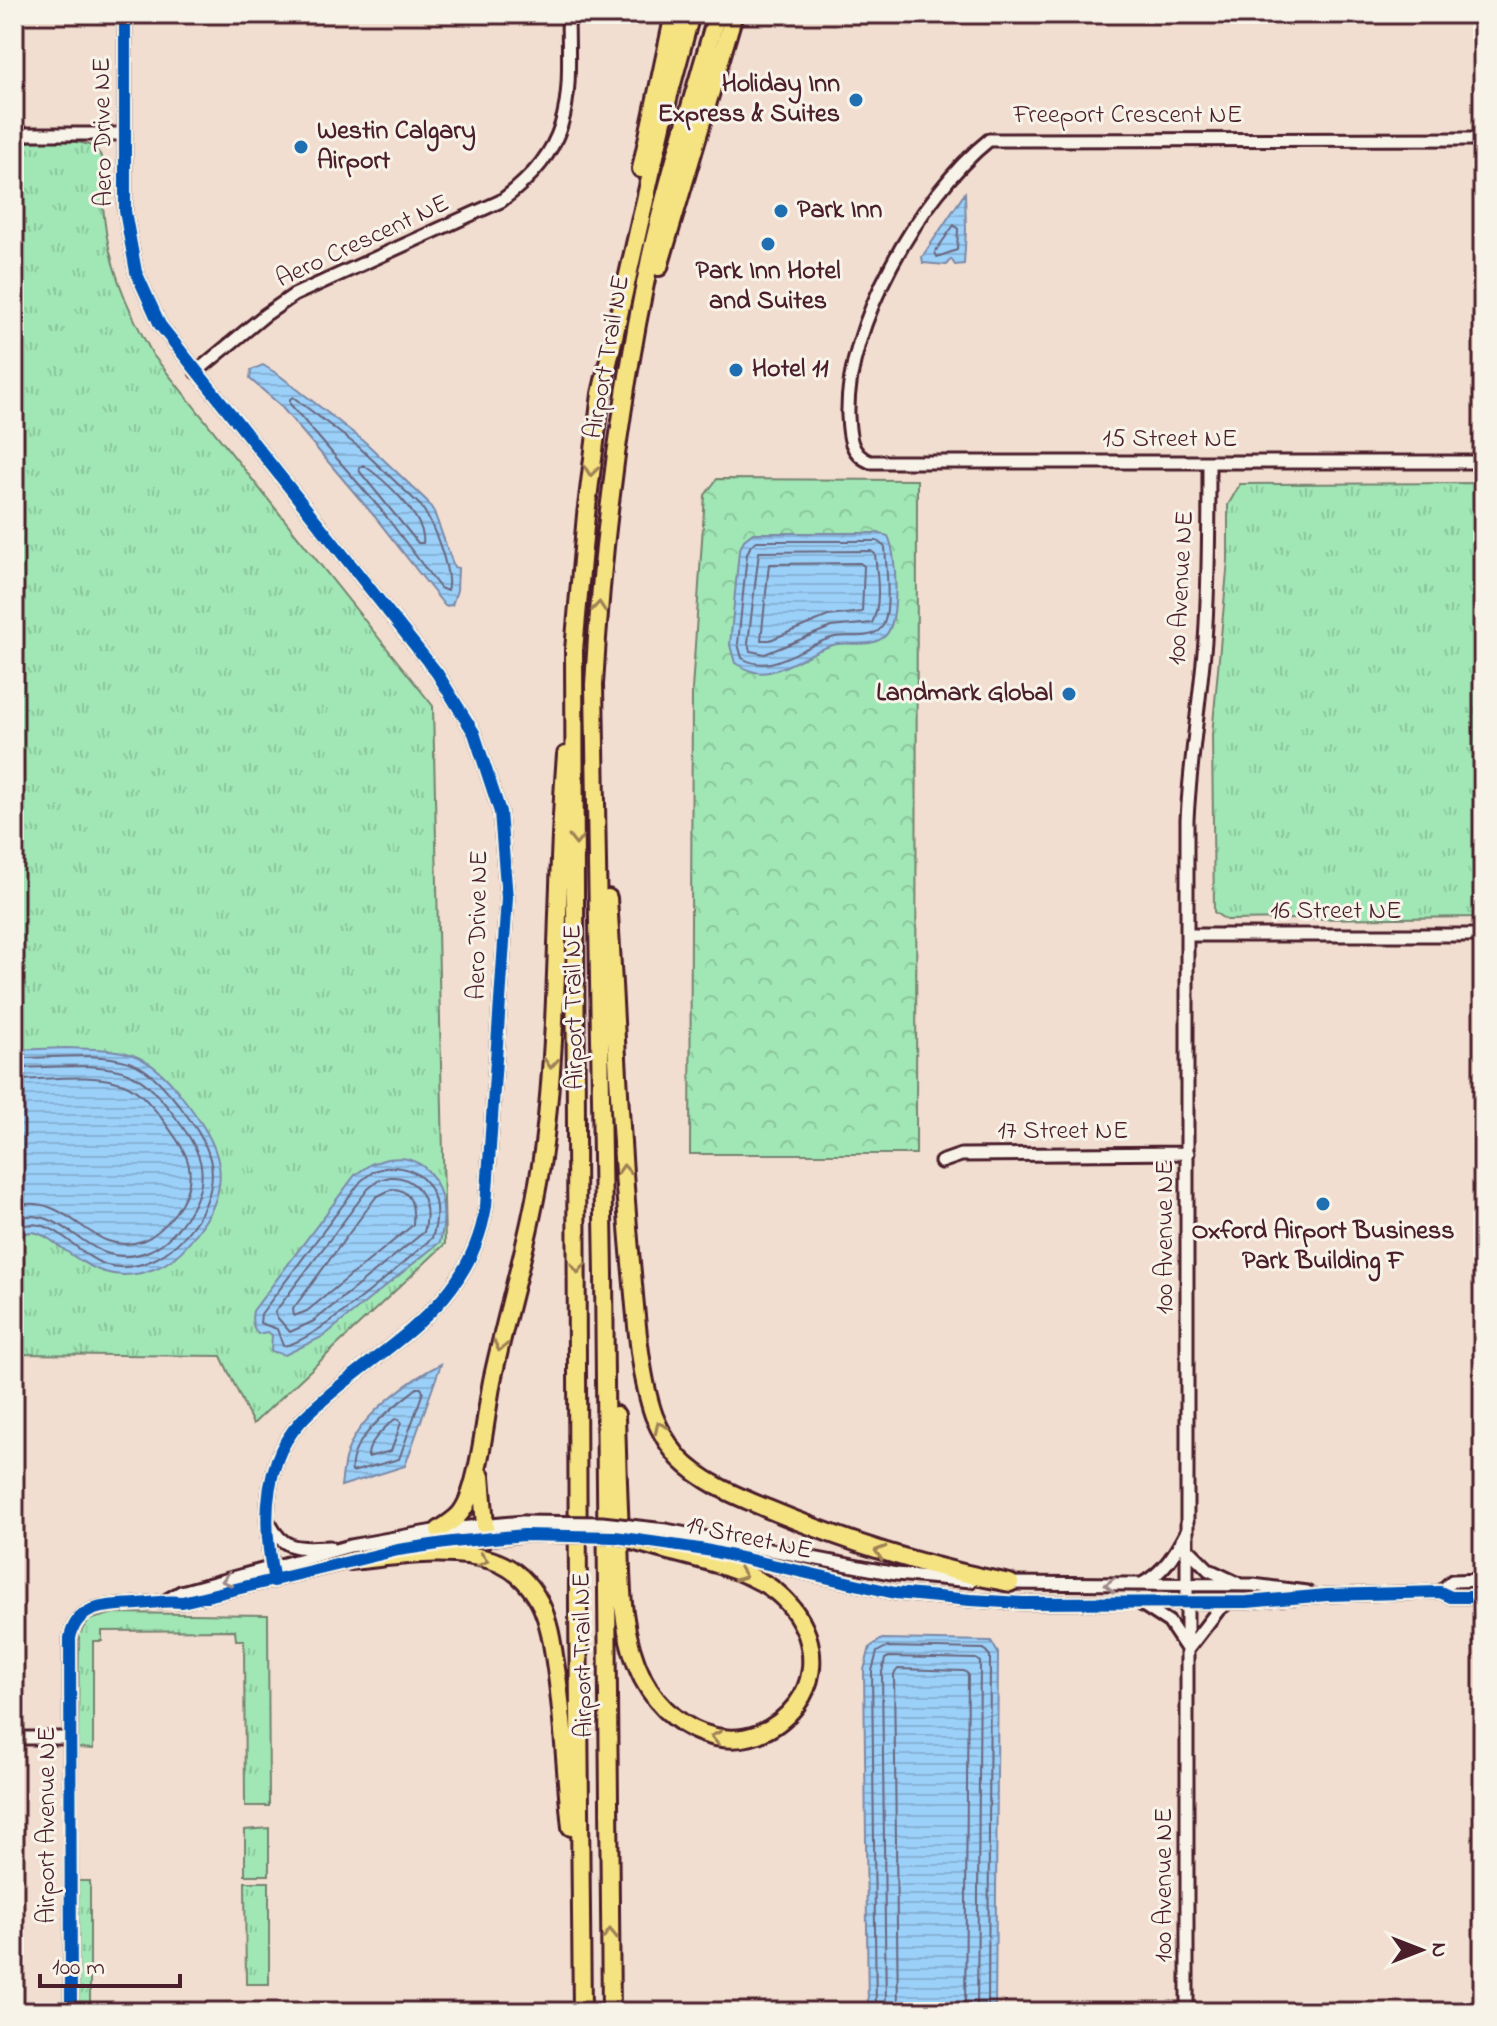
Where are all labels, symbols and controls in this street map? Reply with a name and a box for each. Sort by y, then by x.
street label: Aero Drive NE [84,57,124,207]
place label: Holiday Inn Express & Suites [658,66,840,134]
marker: Holiday Inn Express & Suites [847,91,865,109]
street label: Freeport Crescent NE [1013,97,1242,135]
place label: Westin Calgary Airport [317,113,476,181]
marker: Westin Calgary Airport [292,138,310,156]
street label: Aero Crescent NE [270,185,456,299]
place label: Park Inn [797,192,882,230]
marker: Park Inn [772,202,790,220]
marker: Park Inn Hotel and Suites [759,235,777,253]
place label: Park Inn Hotel and Suites [695,253,841,321]
street label: Airport Trail NE [575,272,641,442]
place label: Hotel 11 [752,351,829,389]
marker: Hotel 11 [727,361,745,379]
street label: 15 Street NE [1103,421,1237,459]
one-way arrow [583,465,600,478]
street label: 100 Avenue NE [1159,510,1205,666]
one-way arrow [590,600,607,613]
place label: Landmark Global [876,675,1053,713]
marker: Landmark Global [1060,685,1078,703]
one-way arrow [567,834,585,847]
street label: Aero Drive NE [459,850,499,1000]
street label: 16 Street NE [1270,893,1402,931]
street label: Airport Trail NE [555,924,595,1090]
one-way arrow [543,1057,560,1070]
street label: 17 Street NE [998,1113,1128,1151]
street label: 100 Avenue NE [1147,1160,1185,1314]
one-way arrow [616,1164,633,1177]
marker: Oxford Airport Business Park Building F [1314,1195,1332,1213]
place label: Oxford Airport Business Park Building F [1192,1213,1454,1282]
one-way arrow [569,1262,587,1275]
one-way arrow [493,1339,510,1352]
one-way arrow [654,1420,670,1435]
street label: 19 Street NE [682,1507,816,1571]
one-way arrow [874,1545,887,1561]
one-way arrow [476,1551,490,1568]
one-way arrow [733,1565,747,1582]
one-way arrow [220,1570,234,1587]
street label: Airport Trail NE [564,1572,604,1738]
one-way arrow [1103,1576,1116,1594]
street label: Airport Avenue NE [29,1726,67,1924]
one-way arrow [709,1729,722,1746]
street label: 100 Avenue NE [1146,1808,1184,1962]
north arrow [1381,1910,1461,1990]
one-way arrow [601,1927,619,1940]
scale bar [40,1938,180,1988]
text: N [1422,1943,1454,1957]
text: 100 m [52,1951,105,1986]

